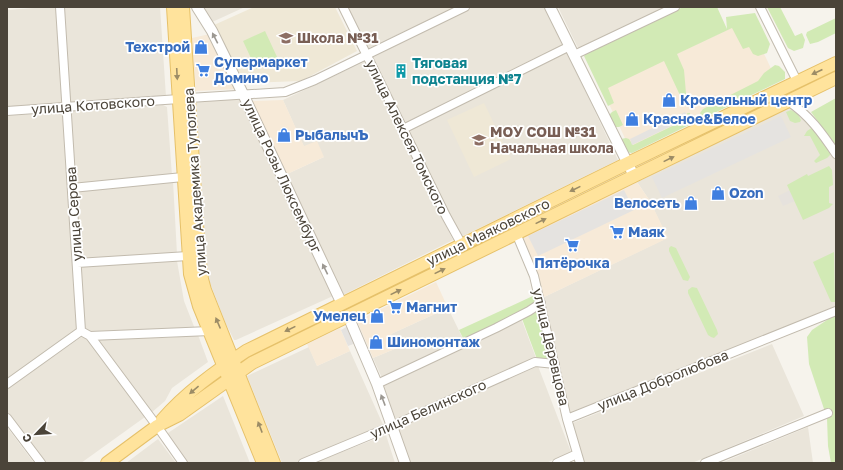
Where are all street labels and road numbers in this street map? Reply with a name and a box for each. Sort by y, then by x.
street label: улица Алексея Томского [363,57,452,217]
street label: улица Академика Туполева [179,87,210,277]
street label: улица Котовского [31,92,155,117]
street label: улица Розы Люксембург [239,96,326,256]
street label: улица Серова [62,166,85,262]
street label: улица Маяковского [423,194,552,269]
street label: улица Деревцова [530,286,573,407]
street label: улица Добролюбова [595,345,731,414]
street label: улица Белинского [367,375,489,442]

